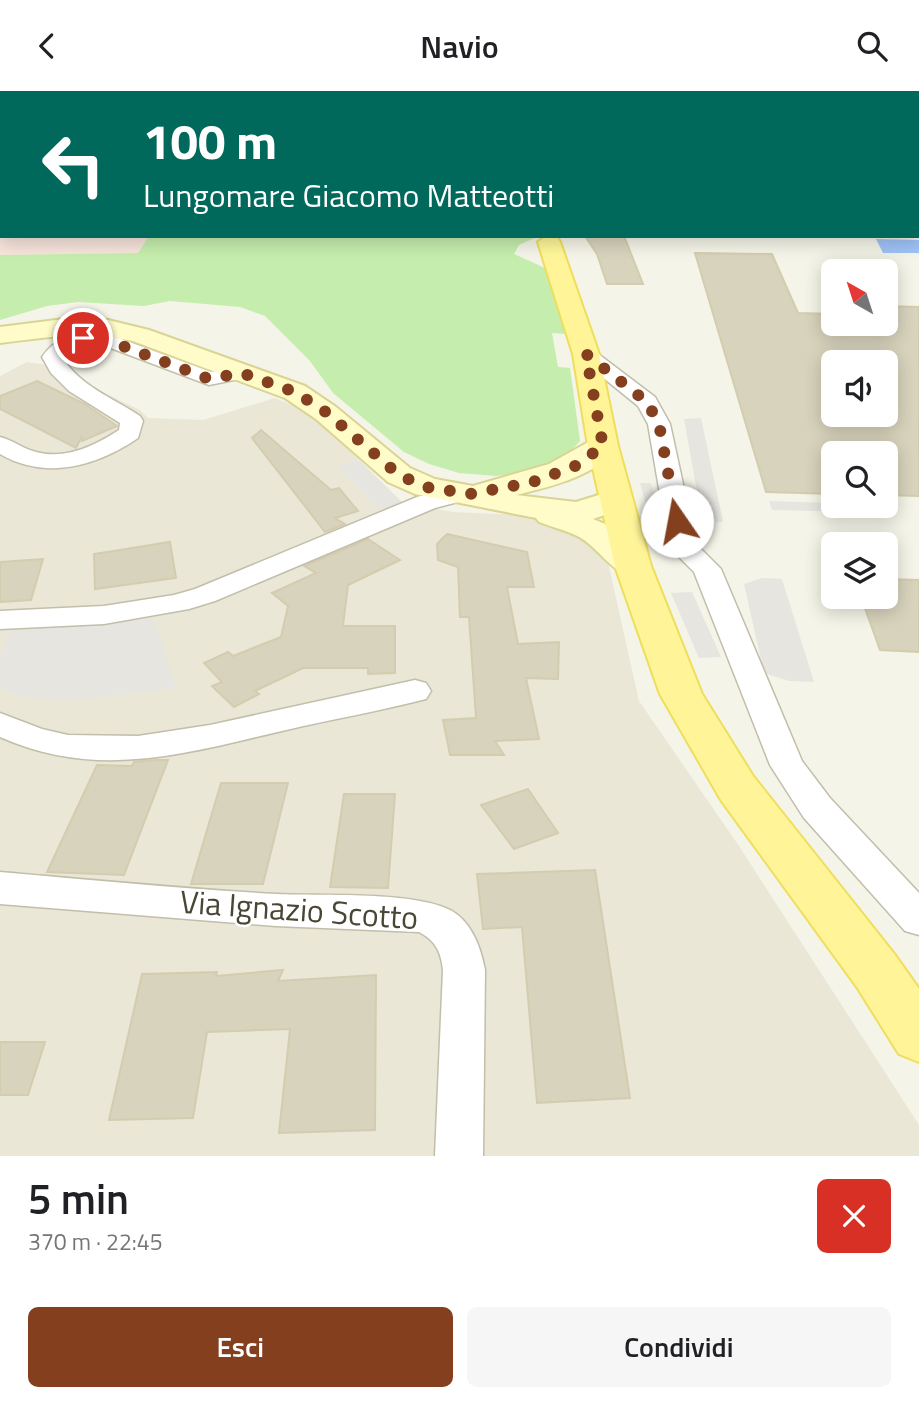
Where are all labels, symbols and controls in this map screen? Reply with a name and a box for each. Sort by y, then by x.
text: Navio [420,22,499,70]
icon: back [28,27,66,65]
icon: search [853,27,891,65]
text: 100 m [143,103,277,178]
icon: left [28,119,119,210]
text: Lungomare Giacomo Matteotti [143,171,554,219]
north arrow [821,259,898,336]
map controls [821,259,898,609]
pin [53,308,113,368]
icon: arrive [64,319,102,357]
button: sound [821,350,898,427]
button: search [821,441,898,518]
position arrow [640,484,714,558]
button: layers [821,532,898,609]
street label: Via Ignazio Scotto [178,877,420,941]
text: 5 min [28,1166,129,1230]
button: close [817,1179,891,1253]
text: 370 m · 22:45 [28,1224,163,1259]
button: Esci [28,1307,453,1387]
button: Condividi [467,1307,891,1387]

